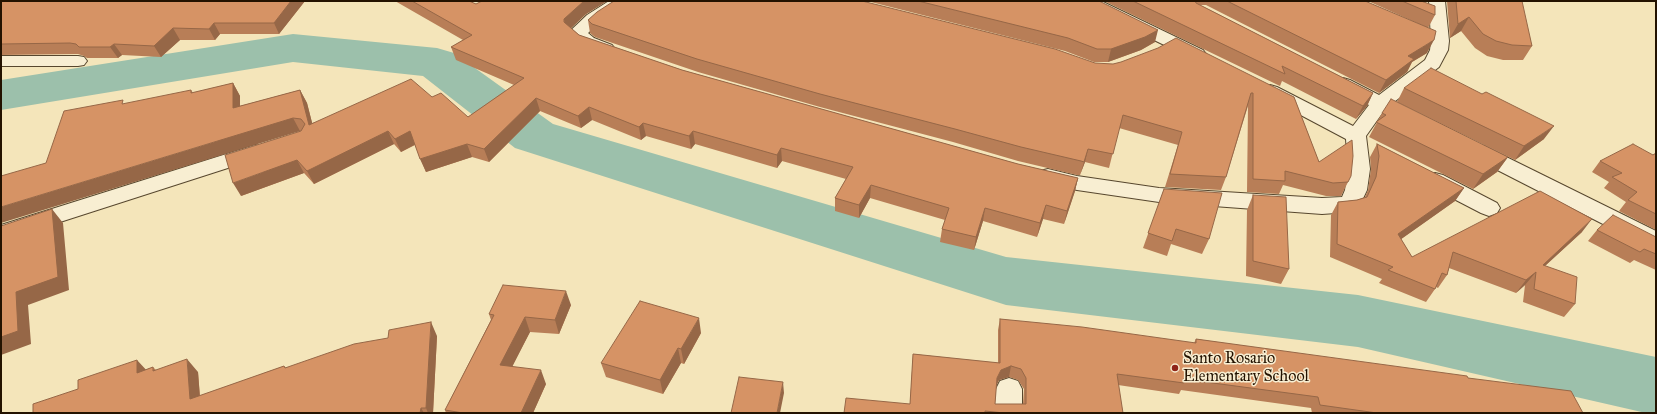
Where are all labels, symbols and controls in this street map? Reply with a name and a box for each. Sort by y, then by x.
place label: Santo Rosario Elementary School [1183,349,1309,387]
marker: Santo Rosario Elementary School [1170,363,1180,373]

